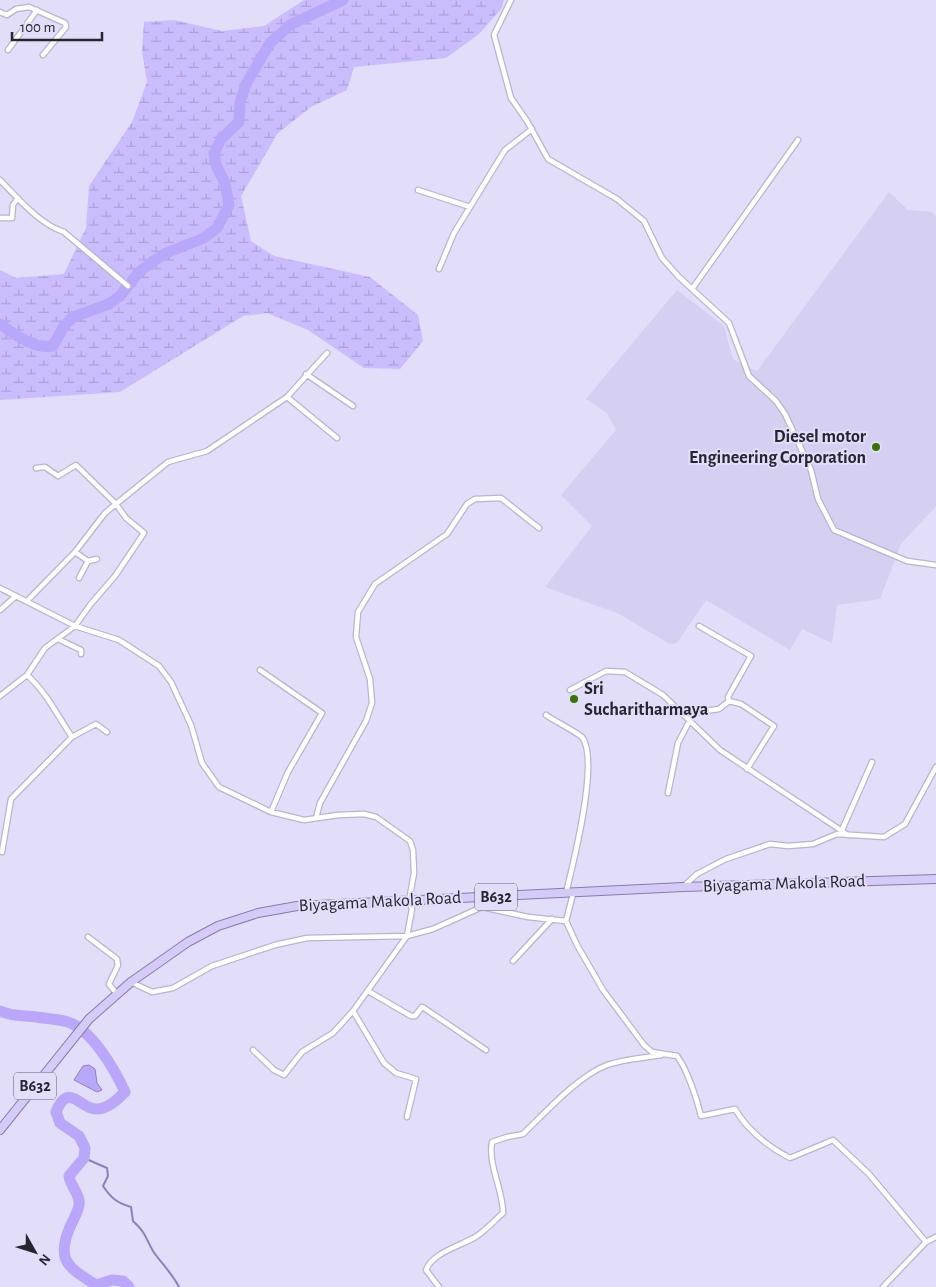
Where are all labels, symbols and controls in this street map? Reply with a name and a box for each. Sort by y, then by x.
scale bar [12,10,102,42]
text: 100 m [20,20,55,35]
place label: Diesel motor Engineering Corporation [689,428,867,467]
marker: Diesel motor Engineering Corporation [870,441,882,453]
place label: Sri Sucharitharmaya [584,680,709,719]
marker: Sri Sucharitharmaya [568,693,580,705]
street label: Biyagama Makola Road [702,872,866,896]
road number: B632 [475,884,517,910]
street label: Biyagama Makola Road [298,889,462,915]
road number: B632 [14,1072,56,1100]
north arrow [10,1227,60,1277]
text: N [36,1251,53,1268]

